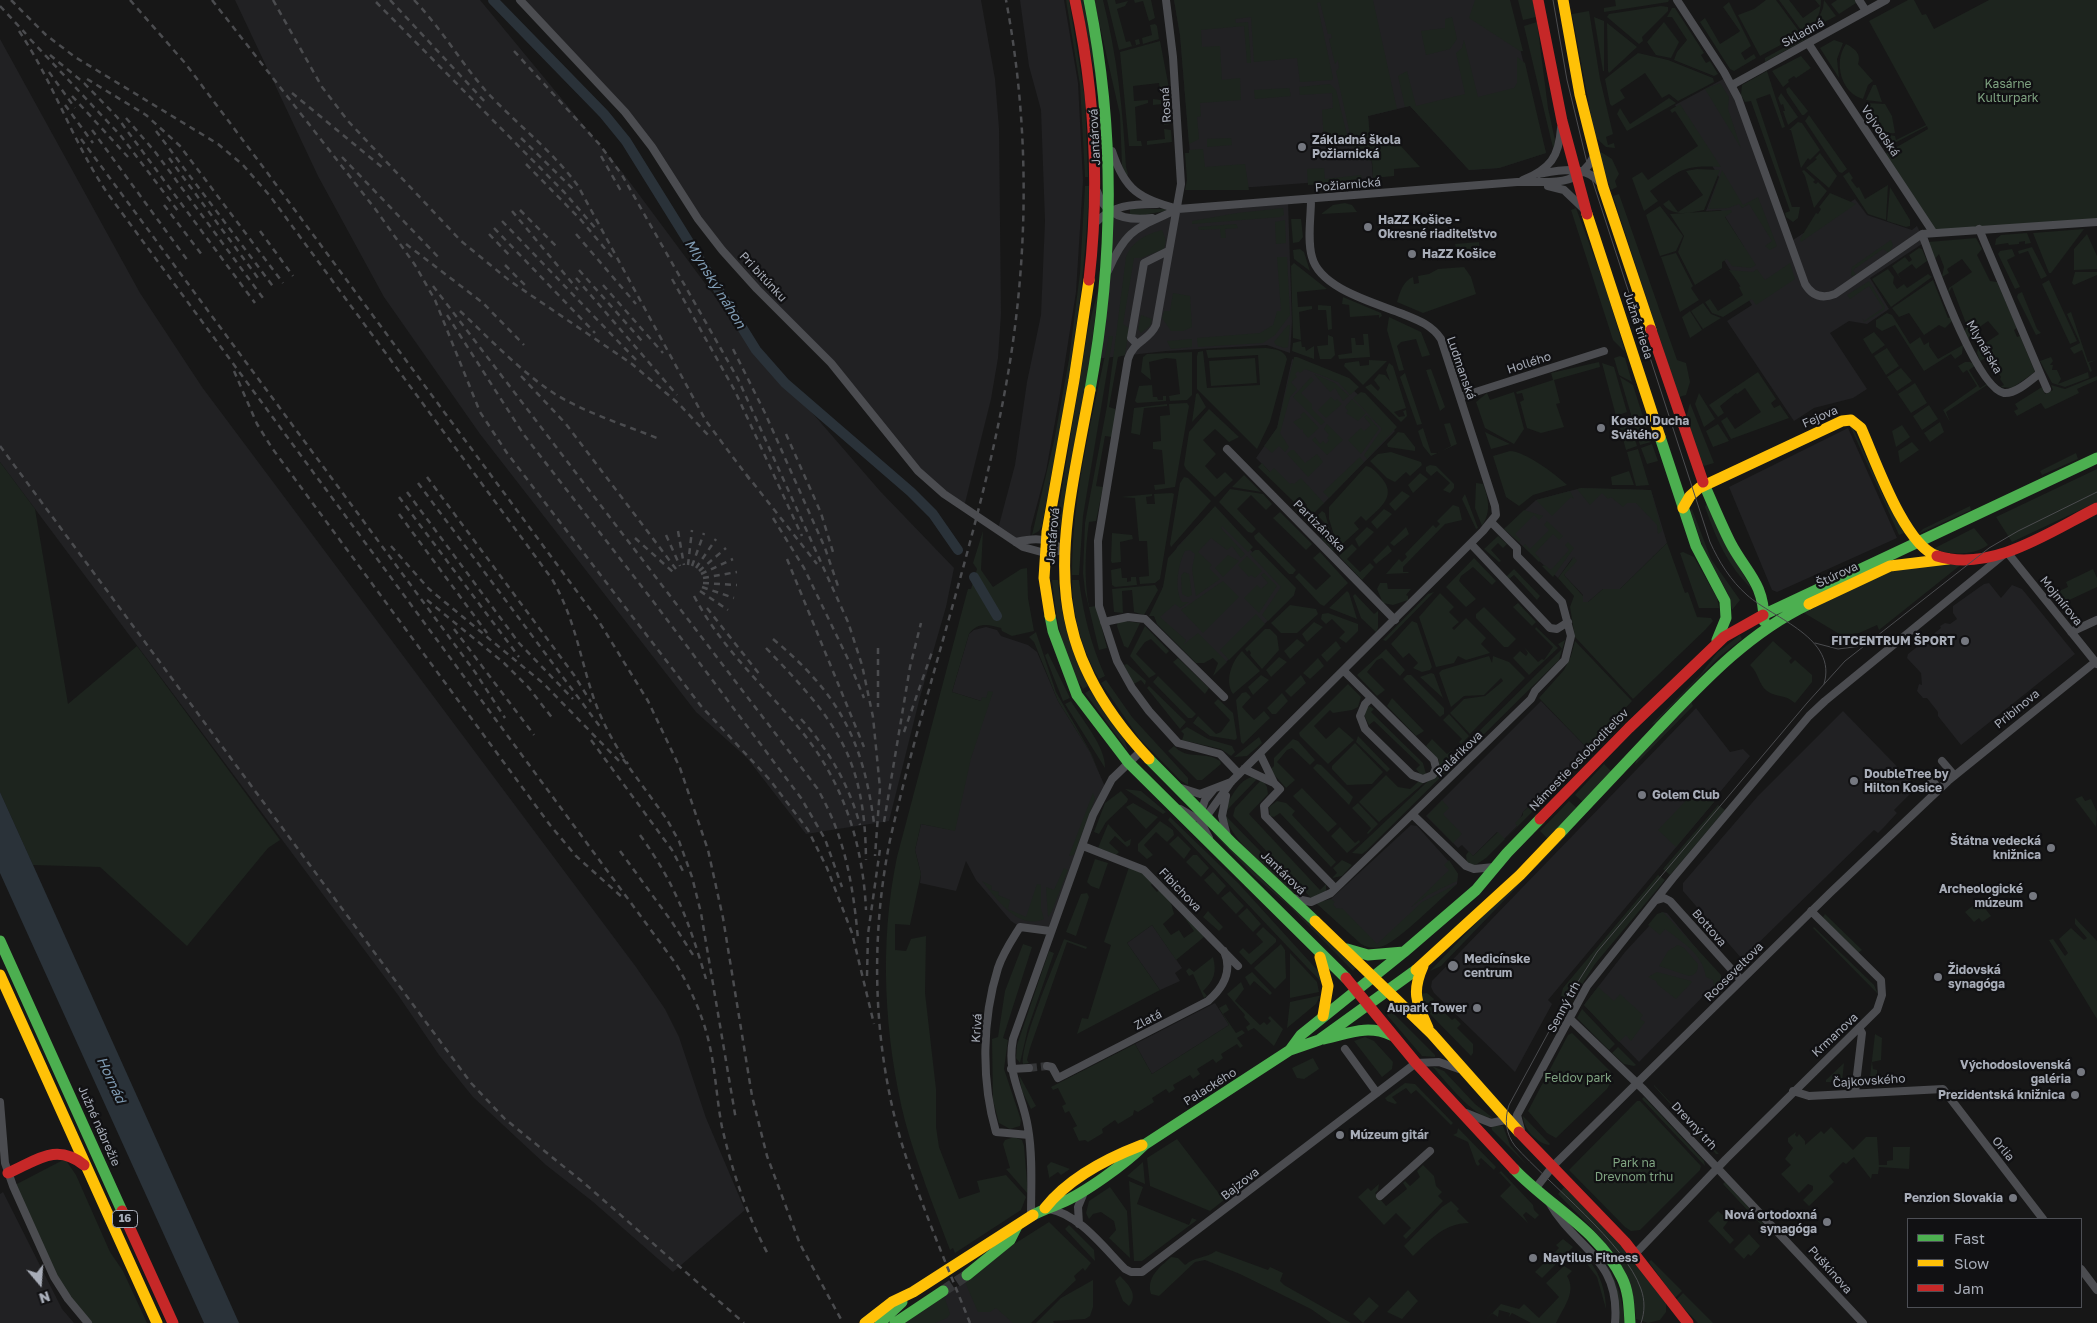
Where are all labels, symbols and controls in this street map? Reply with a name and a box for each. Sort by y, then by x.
street label: Skladná [1779,15,1827,51]
park label: Kasárne Kulturpark [1977,77,2039,105]
street label: Rosná [1158,87,1174,123]
street label: Vojvodská [1858,103,1902,159]
street label: Jantárová [1086,108,1104,166]
place label: Základná škola Požiarnická [1312,133,1401,161]
marker: Základná škola Požiarnická [1296,141,1308,153]
street label: Požiarnická [1314,175,1382,195]
place label: HaZZ Košice - Okresné riaditeľstvo [1378,213,1497,241]
marker: HaZZ Košice - Okresné riaditeľstvo [1362,221,1374,233]
water label: Mlynský náhon [681,236,749,332]
place label: HaZZ Košice [1422,247,1496,261]
marker: HaZZ Košice [1406,248,1418,260]
street label: Pri bitúnku [736,249,790,305]
street label: Južná trieda [1620,289,1656,361]
street label: Mlynárska [1963,318,2005,376]
street label: Ludmanská [1443,335,1479,401]
street label: Hollého [1505,349,1553,377]
street label: Fejova [1800,403,1840,431]
place label: Kostol Ducha Svätého [1611,414,1689,442]
marker: Kostol Ducha Svätého [1595,422,1607,434]
street label: Partizánska [1290,497,1348,555]
street label: Jantárová [1043,507,1063,565]
street label: Štúrova [1814,559,1860,591]
street label: Mojmírova [2037,573,2085,629]
place label: FITCENTRUM ŠPORT [1831,634,1955,648]
marker: FITCENTRUM ŠPORT [1959,635,1971,647]
street label: Pribinova [1992,686,2042,732]
street label: Námestie osloboditeľov [1526,706,1632,814]
street label: Palárikova [1433,728,1485,780]
place label: DoubleTree by Hilton Kosice [1864,767,1949,795]
marker: DoubleTree by Hilton Kosice [1848,775,1860,787]
place label: Golem Club [1652,788,1720,802]
marker: Golem Club [1636,789,1648,801]
place label: Štátna vedecká knižnica [1950,834,2041,862]
marker: Štátna vedecká knižnica [2045,842,2057,854]
street label: Jantárová [1258,848,1308,898]
street label: Fibichova [1156,865,1204,915]
place label: Archeologické múzeum [1939,882,2023,910]
marker: Archeologické múzeum [2027,890,2039,902]
street label: Bottova [1689,906,1729,950]
street label: Rooseveltova [1702,940,1766,1004]
place label: Medicínske centrum [1464,952,1530,980]
marker: Medicínske centrum [1446,959,1460,973]
place label: Židovská synagóga [1948,963,2005,991]
marker: Židovská synagóga [1932,971,1944,983]
street label: Senný trh [1545,979,1583,1035]
place label: Aupark Tower [1387,1001,1467,1015]
marker: Aupark Tower [1471,1002,1483,1014]
street label: Zlatá [1132,1007,1164,1033]
street label: Krmanova [1809,1010,1861,1060]
street label: Krivá [969,1013,985,1043]
water label: Hornád [93,1054,129,1106]
place label: Východoslovenská galéria [1960,1058,2071,1086]
street label: Palackého [1181,1065,1239,1109]
marker: Východoslovenská galéria [2075,1066,2087,1078]
park label: Feldov park [1544,1071,1612,1085]
street label: Čajkovského [1832,1071,1906,1091]
street label: Južné nábrežie [75,1083,123,1169]
place label: Prezidentská knižnica [1938,1088,2065,1102]
marker: Prezidentská knižnica [2069,1089,2081,1101]
street label: Drevný trh [1668,1099,1720,1153]
place label: Múzeum gitár [1350,1128,1429,1142]
marker: Múzeum gitár [1334,1129,1346,1141]
street label: Orlia [1989,1134,2017,1164]
park label: Park na Drevnom trhu [1595,1156,1673,1184]
street label: Bajzova [1218,1165,1262,1203]
place label: Penzion Slovakia [1904,1191,2003,1205]
marker: Penzion Slovakia [2007,1192,2019,1204]
place label: Nová ortodoxná synagóga [1725,1208,1817,1236]
road number: 16 [112,1210,138,1228]
marker: Nová ortodoxná synagóga [1821,1216,1833,1228]
legend [1907,1218,2082,1308]
text: Fast [1954,1229,1985,1247]
street label: Puškinova [1805,1243,1855,1297]
place label: Naytilus Fitness [1543,1251,1638,1265]
marker: Naytilus Fitness [1527,1252,1539,1264]
text: Slow [1954,1254,1989,1272]
north arrow [15,1258,65,1308]
text: Jam [1954,1279,1984,1297]
text: N [37,1288,52,1307]

